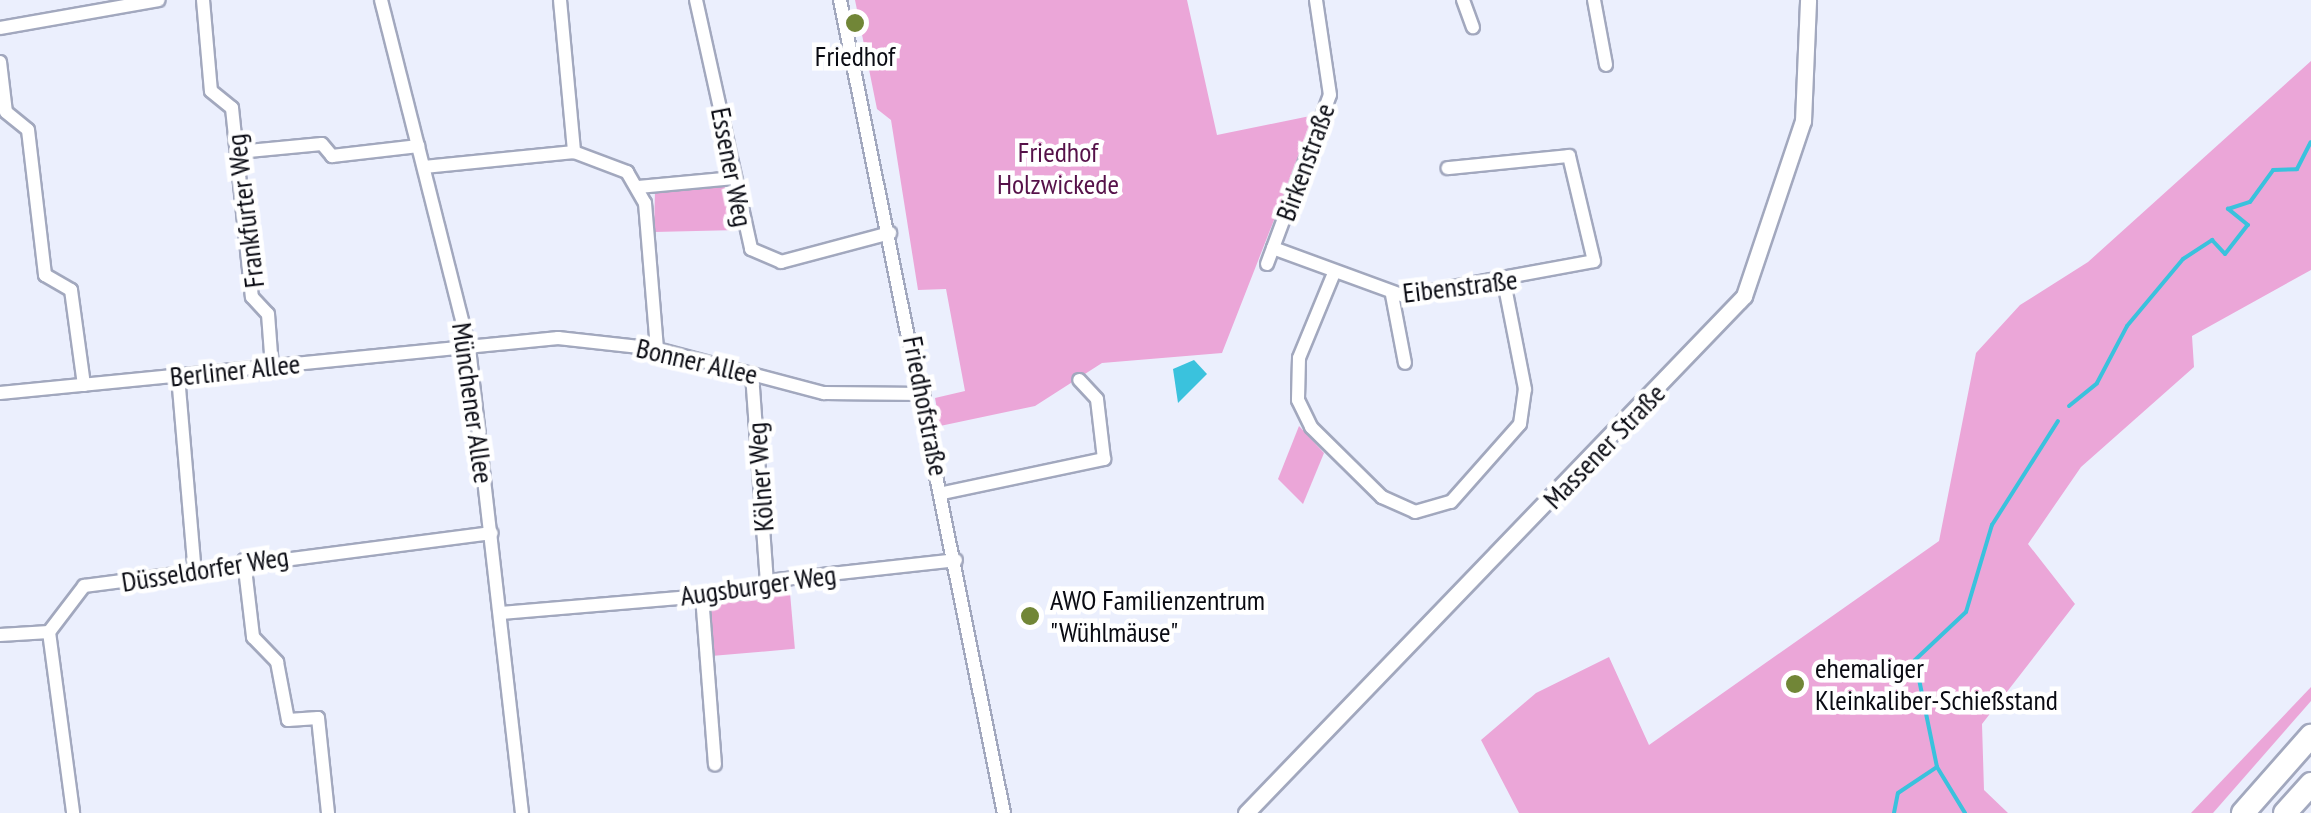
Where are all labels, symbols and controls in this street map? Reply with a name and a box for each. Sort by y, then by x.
marker: Friedhof [844,12,866,34]
place label: Friedhof [815,39,895,73]
street label: Birkenstraße [1268,99,1342,225]
street label: Essener Weg [704,104,760,230]
street label: Frankfurter Weg [219,132,271,290]
park label: Friedhof Holzwickede [997,135,1119,201]
street label: Eibenstraße [1401,262,1519,310]
street label: Münchener Allee [445,320,501,486]
street label: Bonner Allee [633,331,761,391]
street label: Friedhofstraße [896,333,956,479]
street label: Berliner Allee [168,346,302,394]
street label: Massener Straße [1536,377,1672,515]
street label: Kölner Weg [739,421,781,533]
street label: Düsseldorfer Weg [119,539,291,599]
street label: Augsburger Weg [678,557,838,613]
place label: AWO Familienzentrum "Wühlmäuse" [1050,583,1265,649]
marker: AWO Familienzentrum "Wühlmäuse" [1019,605,1041,627]
place label: ehemaliger Kleinkaliber-Schießstand [1815,651,2058,717]
marker: ehemaliger Kleinkaliber-Schießstand [1784,673,1806,695]

